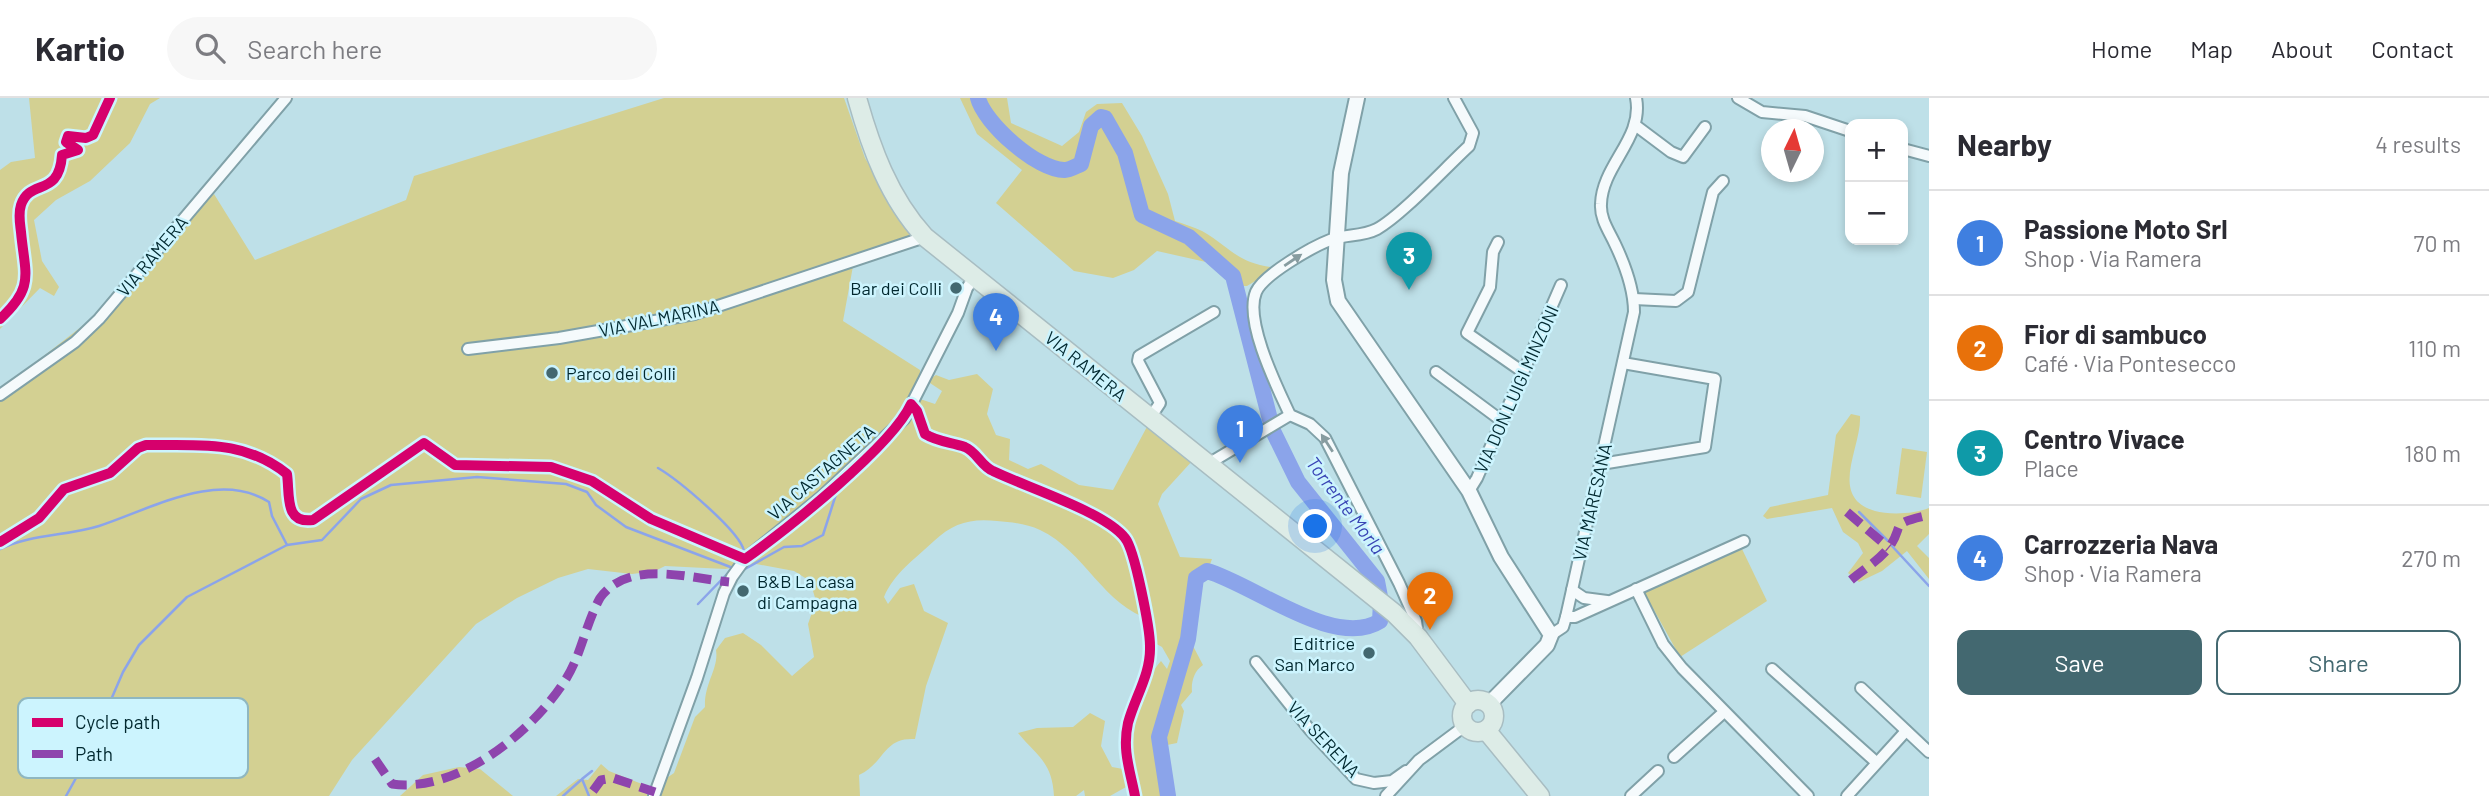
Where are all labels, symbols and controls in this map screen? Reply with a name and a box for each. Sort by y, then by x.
search box [167,17,657,80]
text: Kartio [35,28,125,68]
icon: search [191,29,229,67]
text: Search here [247,33,382,64]
text: Home [2091,34,2152,63]
text: Map [2190,34,2233,63]
text: About [2271,34,2333,63]
text: Contact [2371,34,2454,63]
north arrow [1761,119,1824,182]
map controls [1845,119,1908,245]
button: + [1845,119,1908,182]
text: Nearby [1957,126,2052,162]
text: 4 results [2375,130,2461,158]
button: − [1845,182,1908,245]
street label: VIA RAMERA [112,211,192,301]
text: Passione Moto Srl [2024,213,2228,244]
text: 1 [1976,229,1984,257]
text: 70 m [2414,229,2461,257]
pin: 3 [1386,232,1432,290]
text: Shop · Via Ramera [2024,244,2202,272]
one-way arrow [1284,254,1303,267]
place label: Bar dei Colli [850,277,942,299]
marker: Bar dei Colli [948,280,964,296]
pin: 4 [973,293,1019,351]
street label: VIA VALMARINA [597,294,721,341]
street label: VIA DON LUIGI MINZONI [1469,302,1563,476]
text: Fior di sambuco [2024,318,2207,349]
street label: VIA RAMERA [1041,326,1131,406]
text: 2 [1974,334,1986,362]
text: 110 m [2408,334,2461,362]
text: Café · Via Pontesecco [2024,349,2236,377]
place label: Parco dei Colli [566,362,676,384]
marker: Parco dei Colli [544,365,560,381]
pin: 1 [1217,405,1263,463]
street label: VIA CASTAGNETA [763,419,879,525]
text: Centro Vivace [2024,423,2185,454]
one-way arrow [1320,434,1333,453]
text: 3 [1974,439,1986,467]
text: 180 m [2404,439,2461,467]
street label: VIA MARESANA [1568,441,1616,563]
water label: Torrente Morla [1302,452,1390,558]
text: Place [2024,454,2079,482]
your location [1298,509,1332,543]
text: Carrozzeria Nava [2024,528,2218,559]
text: 4 [1973,544,1987,572]
text: 270 m [2401,544,2461,572]
text: Shop · Via Ramera [2024,559,2202,587]
place label: B&B La casa di Campagna [757,570,858,613]
pin: 2 [1407,572,1453,630]
marker: B&B La casa di Campagna [735,583,751,599]
button: Save [1957,630,2202,695]
button: Share [2216,630,2461,695]
place label: Editrice San Marco [1274,632,1355,675]
marker: Editrice San Marco [1361,645,1377,661]
street label: VIA SERENA [1283,696,1365,782]
legend [18,698,248,778]
text: Cycle path [75,710,160,733]
text: Path [75,742,113,765]

